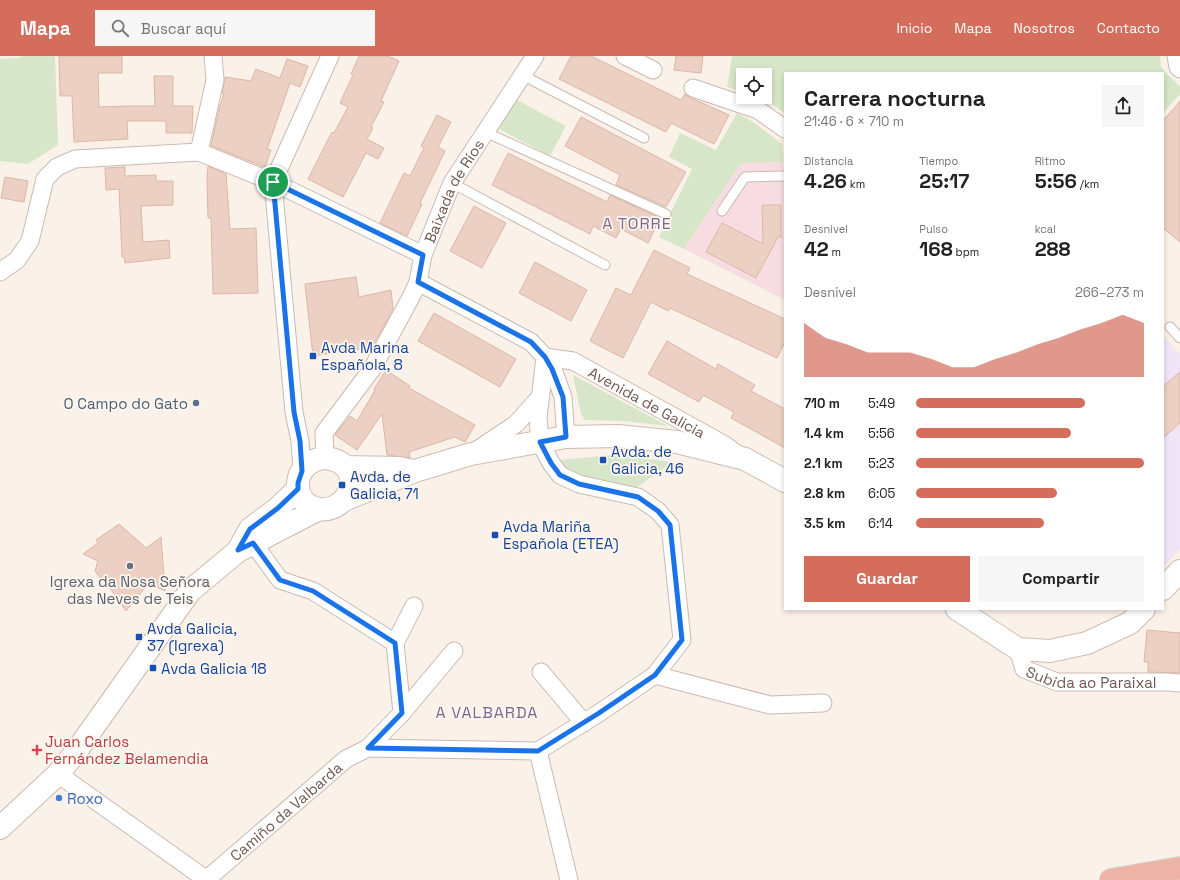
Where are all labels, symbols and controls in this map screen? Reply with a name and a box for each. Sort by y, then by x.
search box [95,10,375,46]
text: Mapa [20,16,71,41]
icon: search [109,17,131,39]
text: Buscar aquí [141,19,226,38]
text: Inicio [896,19,932,37]
text: Mapa [954,19,992,37]
text: Nosotros [1014,19,1075,37]
text: Contacto [1097,19,1160,37]
map controls [736,68,772,104]
button: locate [736,68,772,104]
text: Carrera nocturna [804,84,985,112]
button: share [1102,85,1144,127]
text: 21:46 · 6 × 710 m [804,113,904,130]
street label: Baixada de Ríos [419,135,488,246]
text: Distancia [804,154,853,168]
text: Tiempo [919,154,958,168]
text: Ritmo [1035,154,1066,168]
pin [256,165,290,199]
text: 4.26 [804,168,847,194]
text: 25:17 [919,168,969,194]
text: 5:56 [1035,168,1077,194]
icon: arrive [262,171,284,193]
text: km [847,177,865,191]
text: /km [1077,177,1099,191]
district label: A TORRE [602,213,672,234]
text: Desnivel [804,222,848,236]
text: Pulso [919,222,948,236]
text: kcal [1035,222,1056,236]
text: 42 [804,236,829,262]
text: 168 [919,236,953,262]
text: 288 [1035,236,1071,262]
text: m [829,245,841,259]
text: bpm [953,245,979,259]
text: Desnivel [804,284,856,301]
text: 266–273 m [1075,284,1144,301]
place label: Avda Marina Española, 8 [321,338,409,374]
marker: Avda Marina Española, 8 [308,351,318,361]
street label: Avenida de Galicia [585,362,709,442]
place label: O Campo do Gato [63,394,188,413]
text: 710 m [804,395,840,412]
text: 5:49 [868,395,895,412]
marker: O Campo do Gato [191,398,201,408]
text: 1.4 km [804,425,844,442]
text: 5:56 [868,425,895,442]
place label: Avda. de Galicia, 46 [611,442,684,478]
marker: Avda. de Galicia, 46 [598,455,608,465]
text: 2.1 km [804,455,843,472]
text: 5:23 [868,455,895,472]
place label: Avda. de Galicia, 71 [350,467,419,503]
marker: Avda. de Galicia, 71 [337,480,347,490]
text: 2.8 km [804,485,845,502]
text: 6:05 [868,485,895,502]
text: 3.5 km [804,515,845,532]
text: 6:14 [868,515,893,532]
place label: Avda Mariña Española (ETEA) [503,517,619,554]
marker: Avda Mariña Española (ETEA) [490,530,500,540]
button: Guardar [804,556,970,602]
button: Compartir [978,556,1144,602]
marker: Igrexa da Nosa Señora das Neves de Teis [125,561,135,571]
place label: Igrexa da Nosa Señora das Neves de Teis [50,572,211,608]
place label: Avda Galicia, 37 (Igrexa) [147,619,237,656]
marker: Avda Galicia, 37 (Igrexa) [134,632,144,642]
place label: Avda Galicia 18 [161,659,267,678]
street label: Subida ao Paraixal [1024,661,1157,692]
marker: Avda Galicia 18 [148,663,158,673]
district label: A VALBARDA [436,702,538,723]
place label: Juan Carlos Fernández Belamendia [45,732,209,768]
marker: Juan Carlos Fernández Belamendia [32,745,42,755]
street label: Camiño da Valbarda [226,757,346,865]
place label: Roxo [67,789,103,808]
marker: Roxo [54,793,64,803]

